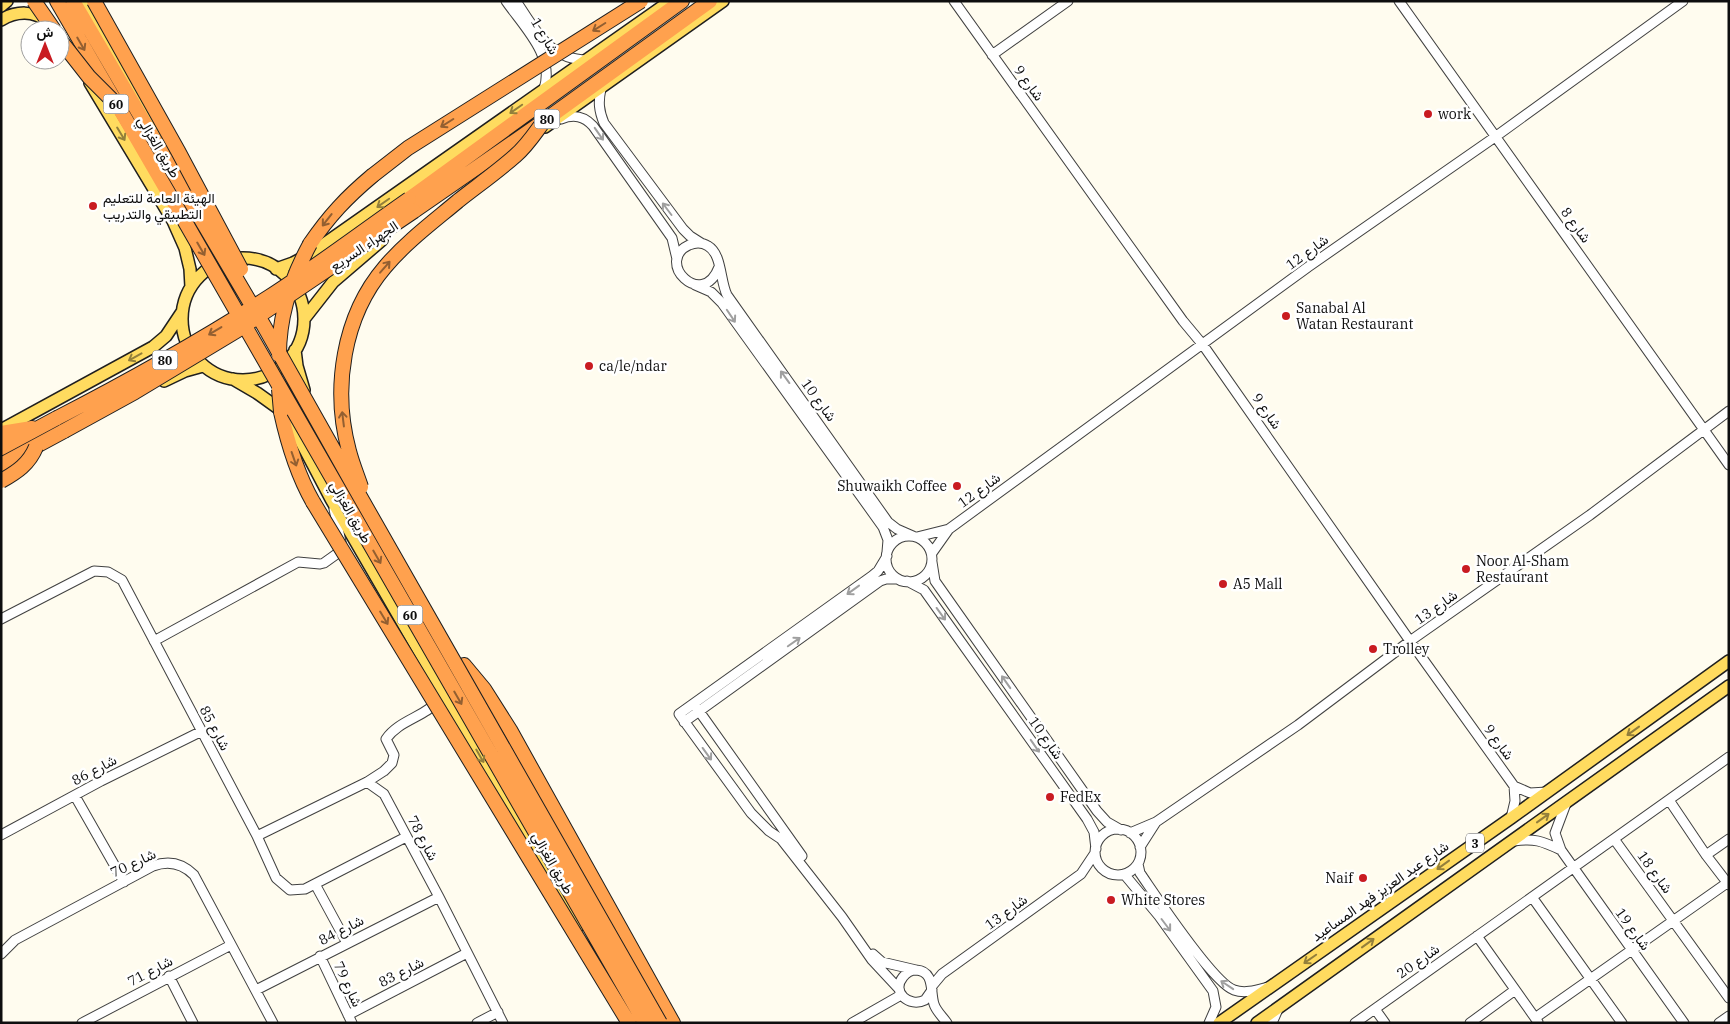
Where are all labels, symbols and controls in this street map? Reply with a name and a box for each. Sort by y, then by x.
street label: شارع 1 [525,14,563,59]
north arrow [20,20,70,70]
text: ش [37,23,54,41]
one-way arrow [593,23,607,33]
one-way arrow [76,36,86,51]
street label: شارع 9 [1008,62,1048,106]
road number: 60 [104,95,128,114]
one-way arrow [509,104,523,114]
place label: work [1438,105,1472,123]
marker: work [1422,108,1434,120]
road number: 80 [534,110,560,128]
street label: طريق الغزالي [131,113,184,183]
one-way arrow [441,118,455,128]
one-way arrow [116,127,126,141]
one-way arrow [594,127,604,141]
place label: الهيئة العامة للتعليم التطبيقي والتدريب [103,189,215,226]
one-way arrow [376,198,390,208]
marker: الهيئة العامة للتعليم التطبيقي والتدريب [87,200,99,212]
one-way arrow [662,203,673,216]
street label: شارع 8 [1555,204,1595,248]
one-way arrow [321,213,332,226]
street label: الجهراء السريع [326,217,403,277]
street label: شارع 12 [1282,231,1333,275]
one-way arrow [196,241,206,255]
one-way arrow [380,261,391,274]
place label: Sanabal Al Watan Restaurant [1296,299,1413,333]
one-way arrow [726,308,736,322]
marker: Sanabal Al Watan Restaurant [1280,310,1292,322]
one-way arrow [208,326,222,336]
road number: 80 [152,350,178,370]
one-way arrow [128,352,143,362]
place label: ca/le/ndar [599,357,667,375]
marker: ca/le/ndar [583,360,595,372]
one-way arrow [780,371,790,385]
street label: شارع 10 [796,375,840,426]
street label: شارع 9 [1247,390,1286,434]
one-way arrow [338,411,348,427]
one-way arrow [289,450,299,466]
street label: شارع 12 [954,469,1005,513]
place label: Shuwaikh Coffee [837,477,947,495]
street label: طريق الغزالي [323,478,376,548]
marker: Shuwaikh Coffee [951,480,963,492]
one-way arrow [373,549,383,563]
place label: Noor Al-Sham Restaurant [1476,552,1569,586]
marker: Noor Al-Sham Restaurant [1460,563,1472,575]
place label: A5 Mall [1233,575,1283,593]
marker: A5 Mall [1217,578,1229,590]
one-way arrow [847,584,860,595]
street label: شارع 13 [1411,586,1462,630]
road number: 60 [398,606,422,624]
one-way arrow [936,607,946,621]
one-way arrow [379,611,389,625]
one-way arrow [787,637,801,647]
place label: Trolley [1383,640,1430,658]
marker: Trolley [1367,643,1379,655]
one-way arrow [1001,675,1011,689]
one-way arrow [453,690,463,705]
street label: شارع 85 [194,702,234,754]
street label: شارع 10 [1023,713,1067,764]
street label: شارع 9 [1478,721,1518,765]
one-way arrow [1626,726,1640,736]
one-way arrow [1030,739,1040,753]
one-way arrow [702,747,712,761]
one-way arrow [475,749,485,763]
street label: شارع 86 [68,751,120,791]
place label: FedEx [1060,788,1101,806]
marker: FedEx [1044,791,1056,803]
street label: شارع 78 [402,812,442,864]
one-way arrow [1536,813,1550,823]
street label: طريق الغزالي [525,829,578,899]
road number: 3 [1466,834,1484,852]
street label: شارع عبد العزيز فهد المساعيد [1308,837,1453,947]
street label: شارع 70 [107,845,159,883]
street label: شارع 18 [1632,847,1676,898]
one-way arrow [1436,860,1450,870]
place label: Naif [1325,869,1354,887]
marker: Naif [1357,872,1369,884]
street label: شارع 13 [981,891,1032,935]
place label: White Stores [1121,891,1205,909]
marker: White Stores [1105,894,1117,906]
street label: شارع 19 [1610,904,1654,955]
street label: شارع 84 [315,911,367,951]
one-way arrow [1161,918,1171,932]
one-way arrow [1361,938,1374,949]
street label: شارع 20 [1393,940,1444,984]
street label: شارع 71 [124,952,176,992]
street label: شارع 83 [375,953,427,993]
one-way arrow [1304,954,1318,964]
street label: شارع 79 [328,958,366,1010]
one-way arrow [1220,980,1234,990]

